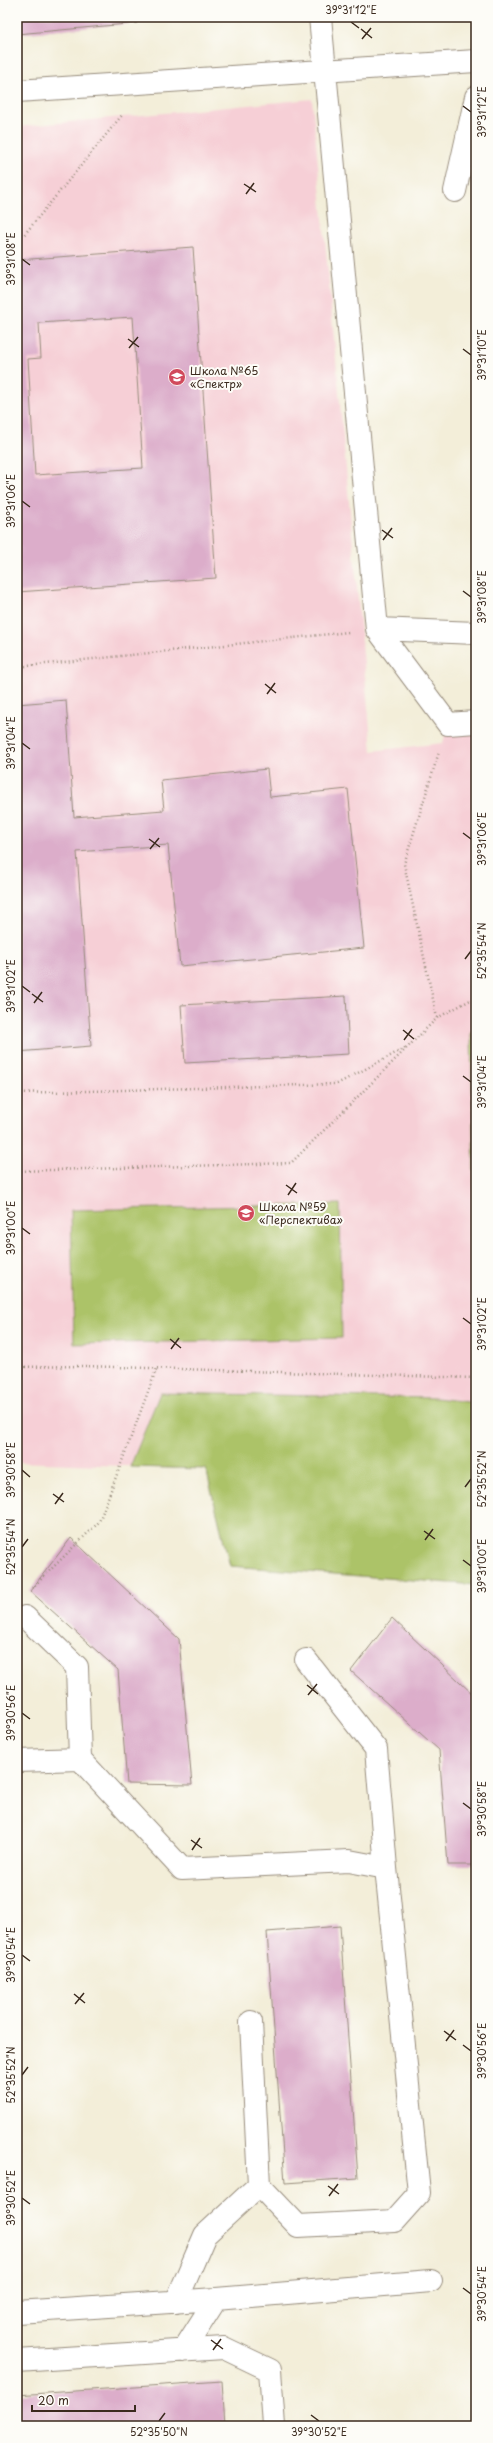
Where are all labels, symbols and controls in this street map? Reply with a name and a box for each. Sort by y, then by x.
text: 39°31'12"E [325,2,377,17]
text: 39°31'12"E [474,86,489,138]
text: 39°31'08"E [3,232,18,286]
text: 39°31'10"E [474,329,489,381]
place label: Школа №65 «Спектр» [190,362,258,392]
school or university icon: Школа №65 «Спектр» [167,367,187,387]
text: 39°31'06"E [3,474,18,528]
text: 39°31'08"E [474,570,489,624]
text: 39°31'04"E [3,716,18,770]
text: 39°31'06"E [474,812,489,866]
text: 52°35'54"N [474,922,489,980]
text: 39°31'02"E [3,959,18,1013]
text: 39°31'04"E [474,1055,489,1109]
place label: Школа №59 «Перспектива» [259,1198,343,1228]
text: 39°31'00"E [3,1201,18,1255]
school or university icon: Школа №59 «Перспектива» [236,1203,256,1223]
text: 39°31'02"E [474,1297,489,1351]
text: 39°30'58"E [3,1442,18,1498]
text: 52°35'52"N [474,1450,489,1508]
text: 52°35'54"N [3,1518,18,1576]
text: 39°31'00"E [474,1539,489,1593]
text: 39°30'56"E [3,1685,18,1741]
text: 39°30'58"E [474,1781,489,1837]
text: 39°30'54"E [3,1927,18,1983]
text: 39°30'56"E [474,2023,489,2079]
text: 52°35'52"N [3,2046,18,2104]
text: 39°30'52"E [3,2170,18,2226]
text: 39°30'54"E [474,2266,489,2322]
scale bar [32,2387,135,2413]
text: 20 m [38,2391,69,2409]
text: 52°35'50"N [130,2424,188,2439]
text: 39°30'52"E [291,2424,347,2439]

